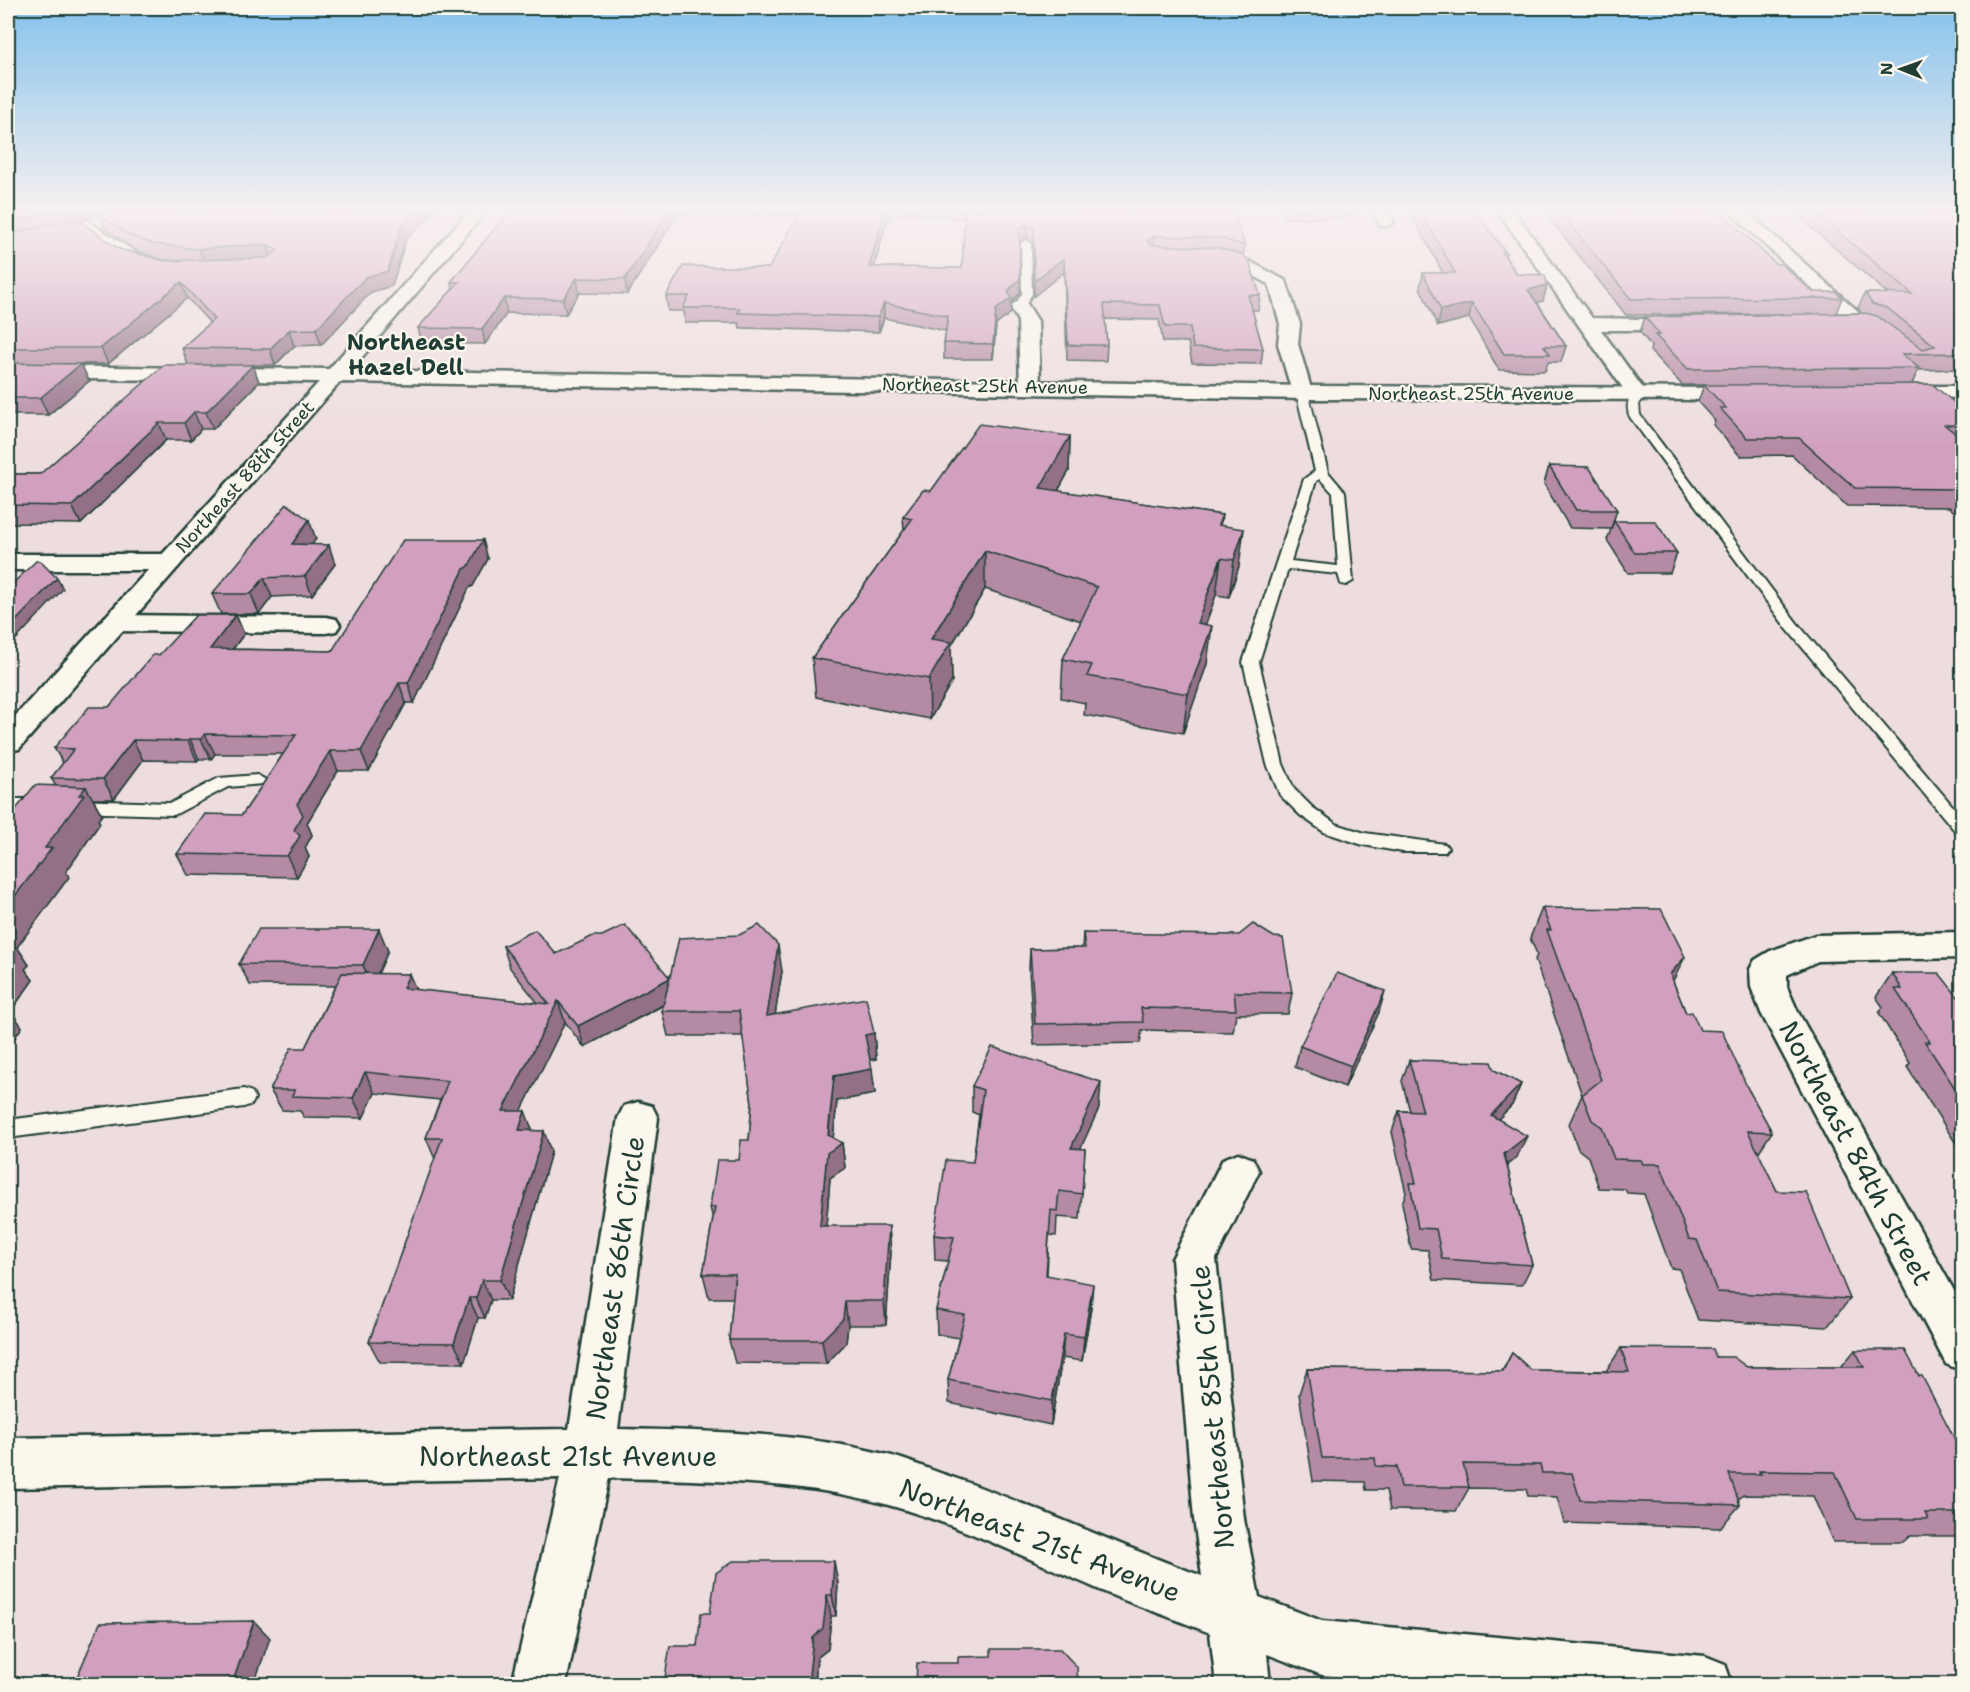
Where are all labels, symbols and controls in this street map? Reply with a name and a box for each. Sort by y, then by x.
north arrow [1871,39,1931,99]
text: N [1876,62,1897,75]
district label: Northeast Hazel Dell [347,328,466,382]
street label: Northeast 25th Avenue [882,372,1088,400]
street label: Northeast 25th Avenue [1368,382,1574,406]
street label: Northeast 88th Street [170,396,320,558]
street label: Northeast 84th Street [1770,1014,1942,1292]
street label: Northeast 86th Circle [577,1133,653,1423]
street label: Northeast 85th Circle [1181,1263,1243,1551]
street label: Northeast 21st Avenue [419,1438,717,1475]
street label: Northeast 21st Avenue [894,1469,1186,1611]

